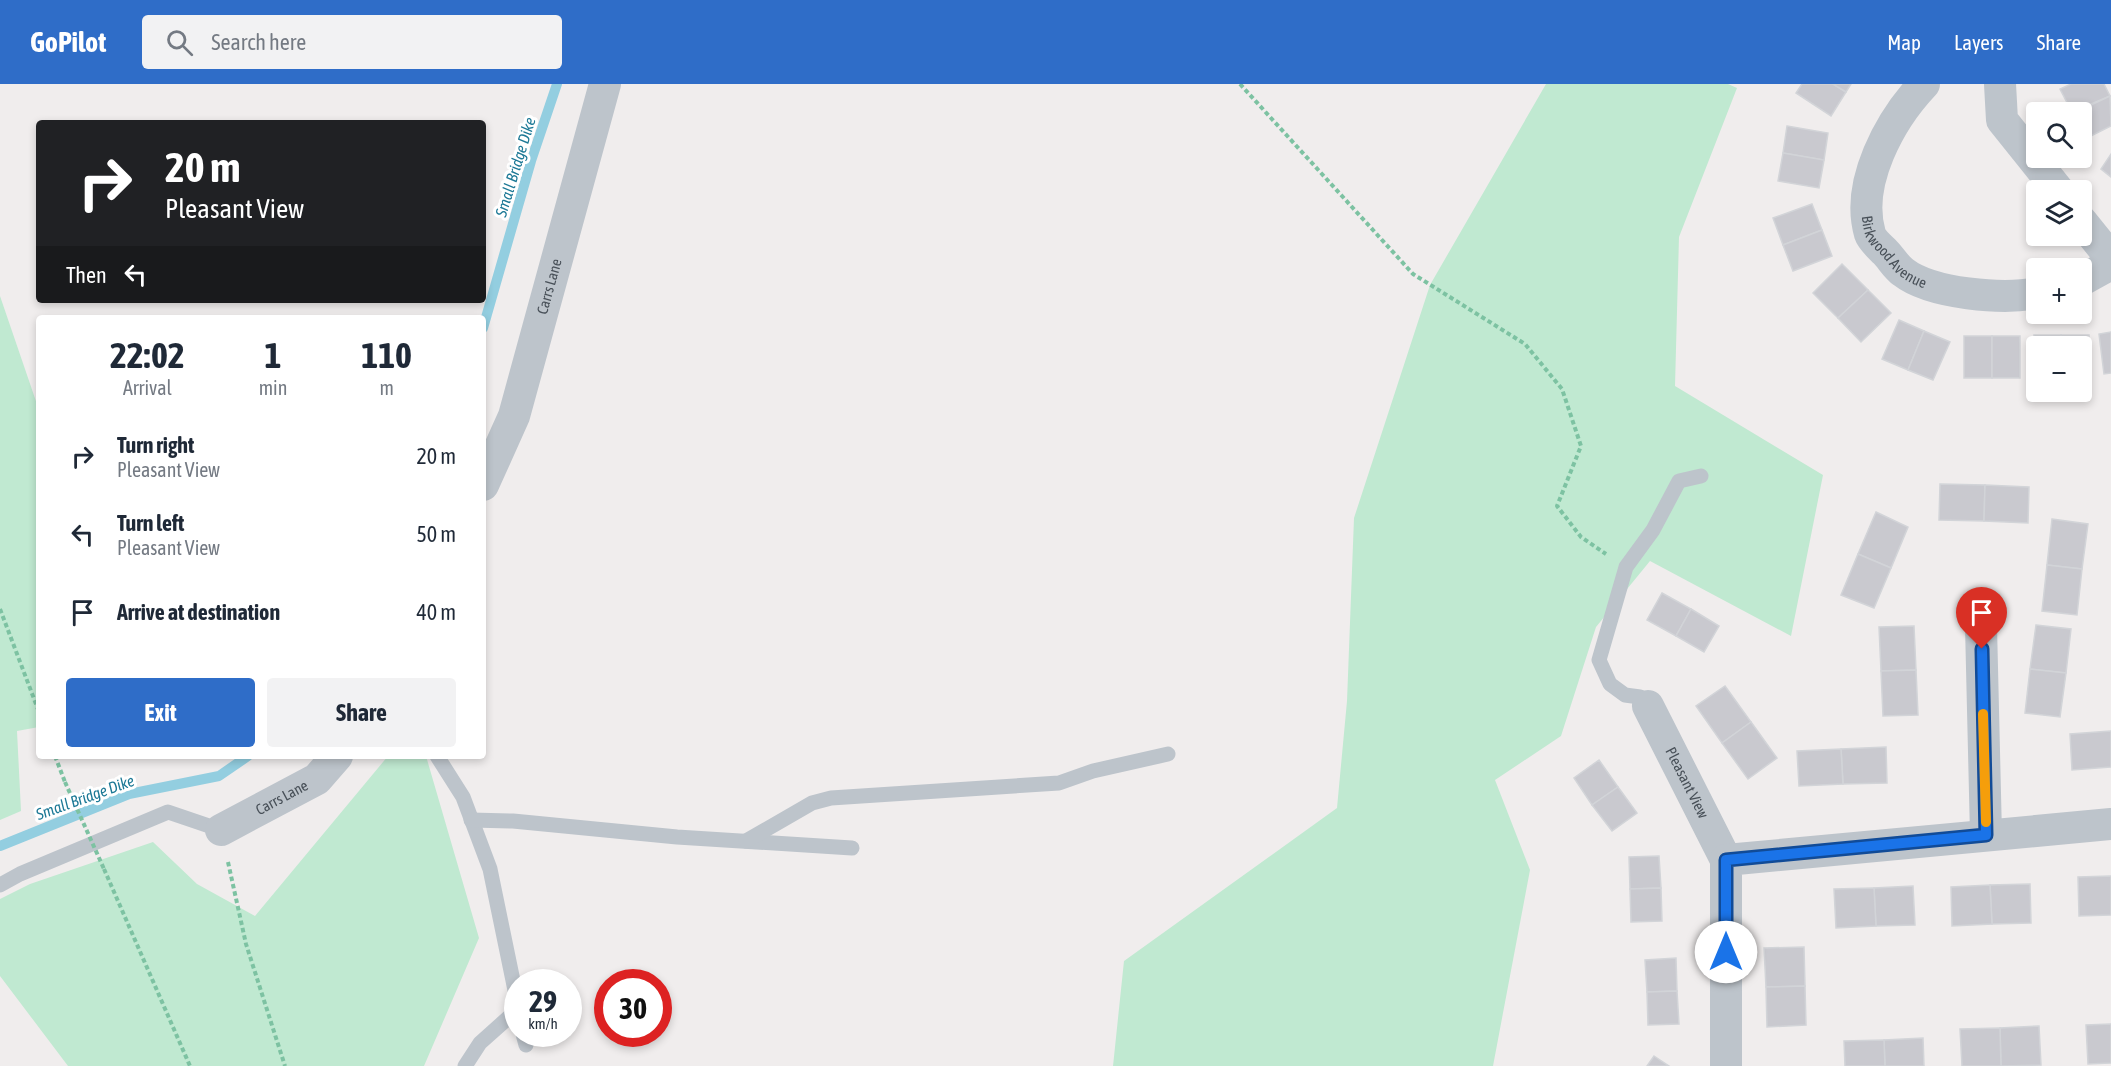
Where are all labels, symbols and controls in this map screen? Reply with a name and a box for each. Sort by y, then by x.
search box [142,15,562,69]
text: GoPilot [30,26,106,58]
icon: search [163,26,196,59]
text: Search here [211,29,306,55]
text: Map [1887,30,1921,54]
text: Layers [1954,30,2004,54]
text: Share [2037,30,2081,54]
map controls [2026,102,2092,402]
button: search [2026,102,2092,168]
water label: Small Bridge Dike [491,115,540,220]
text: 20 m [165,143,240,191]
icon: right [66,144,144,222]
button: layers [2026,180,2092,246]
text: Pleasant View [165,193,304,224]
street label: Birkwood Avenue [1859,215,1929,291]
street label: Carrs Lane [533,256,565,316]
icon: left [119,258,152,291]
button: + [2026,258,2092,324]
text: Then [66,262,107,288]
text: 22:02 [110,334,185,376]
text: 1 [265,334,281,376]
text: 110 [361,334,412,376]
button: − [2026,336,2092,402]
text: Arrival [123,376,172,399]
text: min [259,376,287,399]
text: m [379,376,394,399]
text: Turn right [117,432,194,458]
icon: right [66,440,99,473]
text: 20 m [416,443,456,469]
text: Pleasant View [117,458,220,481]
text: Turn left [117,510,184,536]
icon: left [66,518,99,551]
text: 50 m [416,521,456,547]
text: Pleasant View [117,536,220,559]
pin [1956,587,2007,649]
icon: arrive [66,596,99,629]
icon: arrive [1965,596,1998,629]
text: Arrive at destination [117,599,280,625]
text: 40 m [416,599,456,625]
button: Exit [66,678,255,747]
button: Share [267,678,456,747]
street label: Pleasant View [1662,744,1712,821]
water label: Small Bridge Dike [32,771,137,824]
street label: Carrs Lane [253,776,311,818]
position arrow [1694,920,1758,984]
speed limit sign: 30 [594,969,672,1047]
text: 29 [529,984,557,1018]
text: km/h [528,1015,558,1032]

